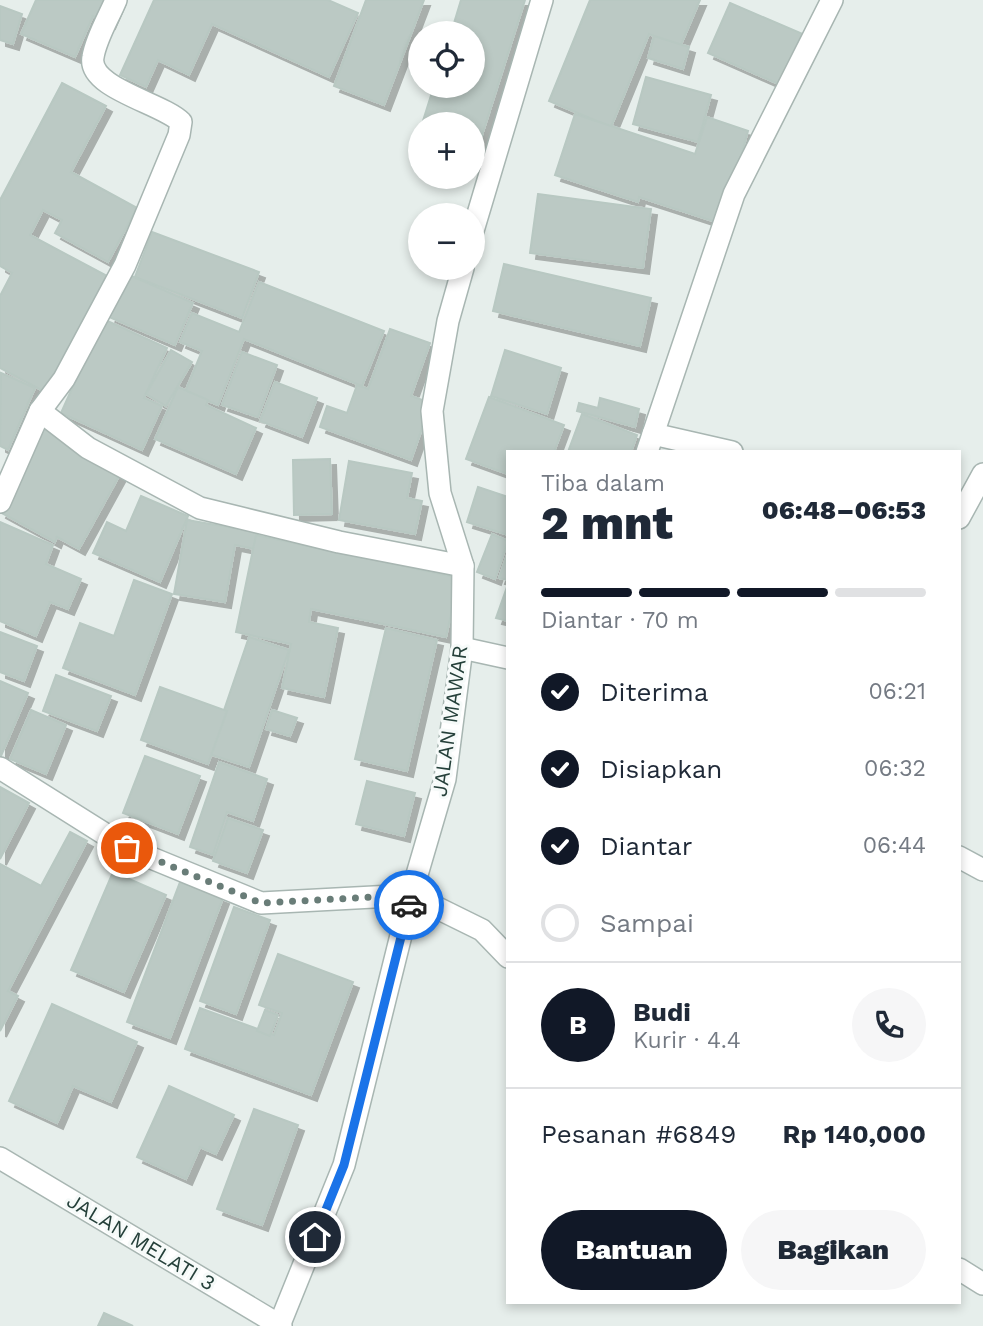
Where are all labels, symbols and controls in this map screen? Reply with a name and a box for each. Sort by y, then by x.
map controls [408,21,485,280]
button: locate [408,21,485,98]
button: + [408,112,485,189]
button: − [408,203,485,280]
text: Tiba dalam [541,470,665,497]
text: 06:48–06:53 [762,495,926,525]
text: 2 mnt [541,496,673,550]
text: Diantar · 70 m [541,607,699,634]
street label: JALAN MAWAR [427,644,472,798]
icon: check [541,673,579,711]
text: Diterima [600,677,708,707]
text: 06:21 [869,678,926,705]
icon: check [541,750,579,788]
text: Disiapkan [600,754,722,784]
text: 06:32 [864,755,926,782]
pin [97,818,157,878]
icon: check [541,827,579,865]
icon: bag [108,829,146,867]
text: Diantar [600,831,692,861]
text: 06:44 [863,832,926,859]
courier [374,870,444,940]
icon: car [390,886,428,924]
text: Sampai [600,908,694,938]
button: phone [852,988,926,1062]
text: Budi [633,997,691,1027]
text: B [569,1010,587,1040]
text: Kurir · 4.4 [633,1027,741,1054]
text: Pesanan #6849 [541,1119,736,1149]
text: Rp 140,000 [783,1119,926,1149]
street label: JALAN MELATI 3 [63,1187,220,1296]
pin [285,1207,345,1267]
button: Bantuan [541,1210,727,1290]
button: Bagikan [741,1210,926,1290]
icon: home [296,1218,334,1256]

